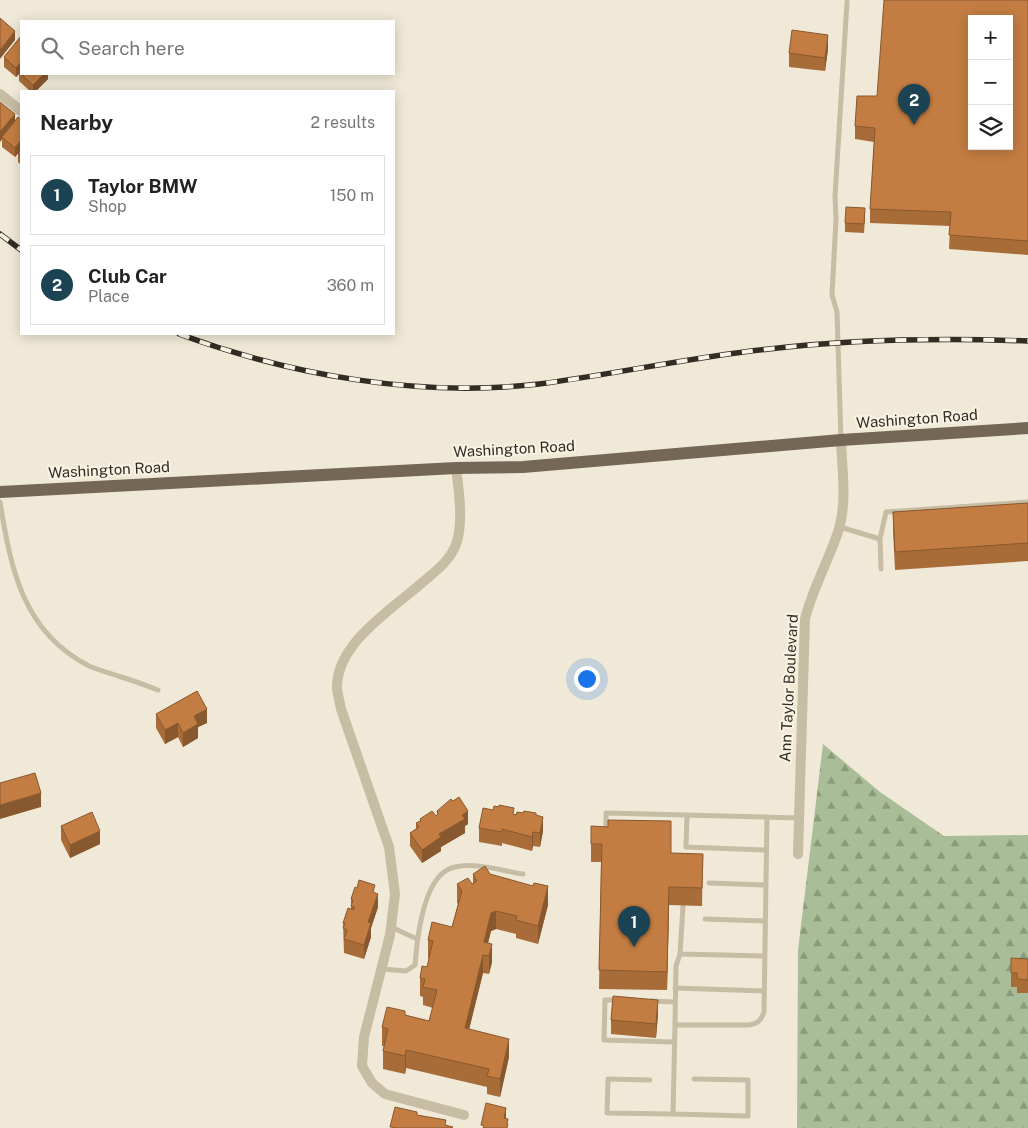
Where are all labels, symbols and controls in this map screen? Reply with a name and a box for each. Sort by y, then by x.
map controls [968,15,1013,150]
button: + [968,15,1013,60]
search box [20,20,395,75]
icon: search [38,34,66,62]
text: Search here [78,37,185,59]
button: − [968,60,1013,105]
pin: 2 [898,84,930,125]
button: layers [968,105,1013,150]
text: Nearby [40,110,113,135]
text: 2 results [310,113,375,132]
text: Taylor BMW [88,175,197,197]
text: 1 [54,186,60,205]
text: 150 m [330,186,374,205]
text: Shop [88,197,127,216]
text: Club Car [88,265,167,287]
text: 2 [52,276,62,295]
text: 360 m [327,276,374,295]
text: Place [88,287,130,306]
street label: Washington Road [856,406,978,431]
street label: Washington Road [453,437,575,460]
street label: Washington Road [48,458,170,481]
street label: Ann Taylor Boulevard [776,614,801,762]
your location [574,666,600,692]
pin: 1 [618,906,650,947]

